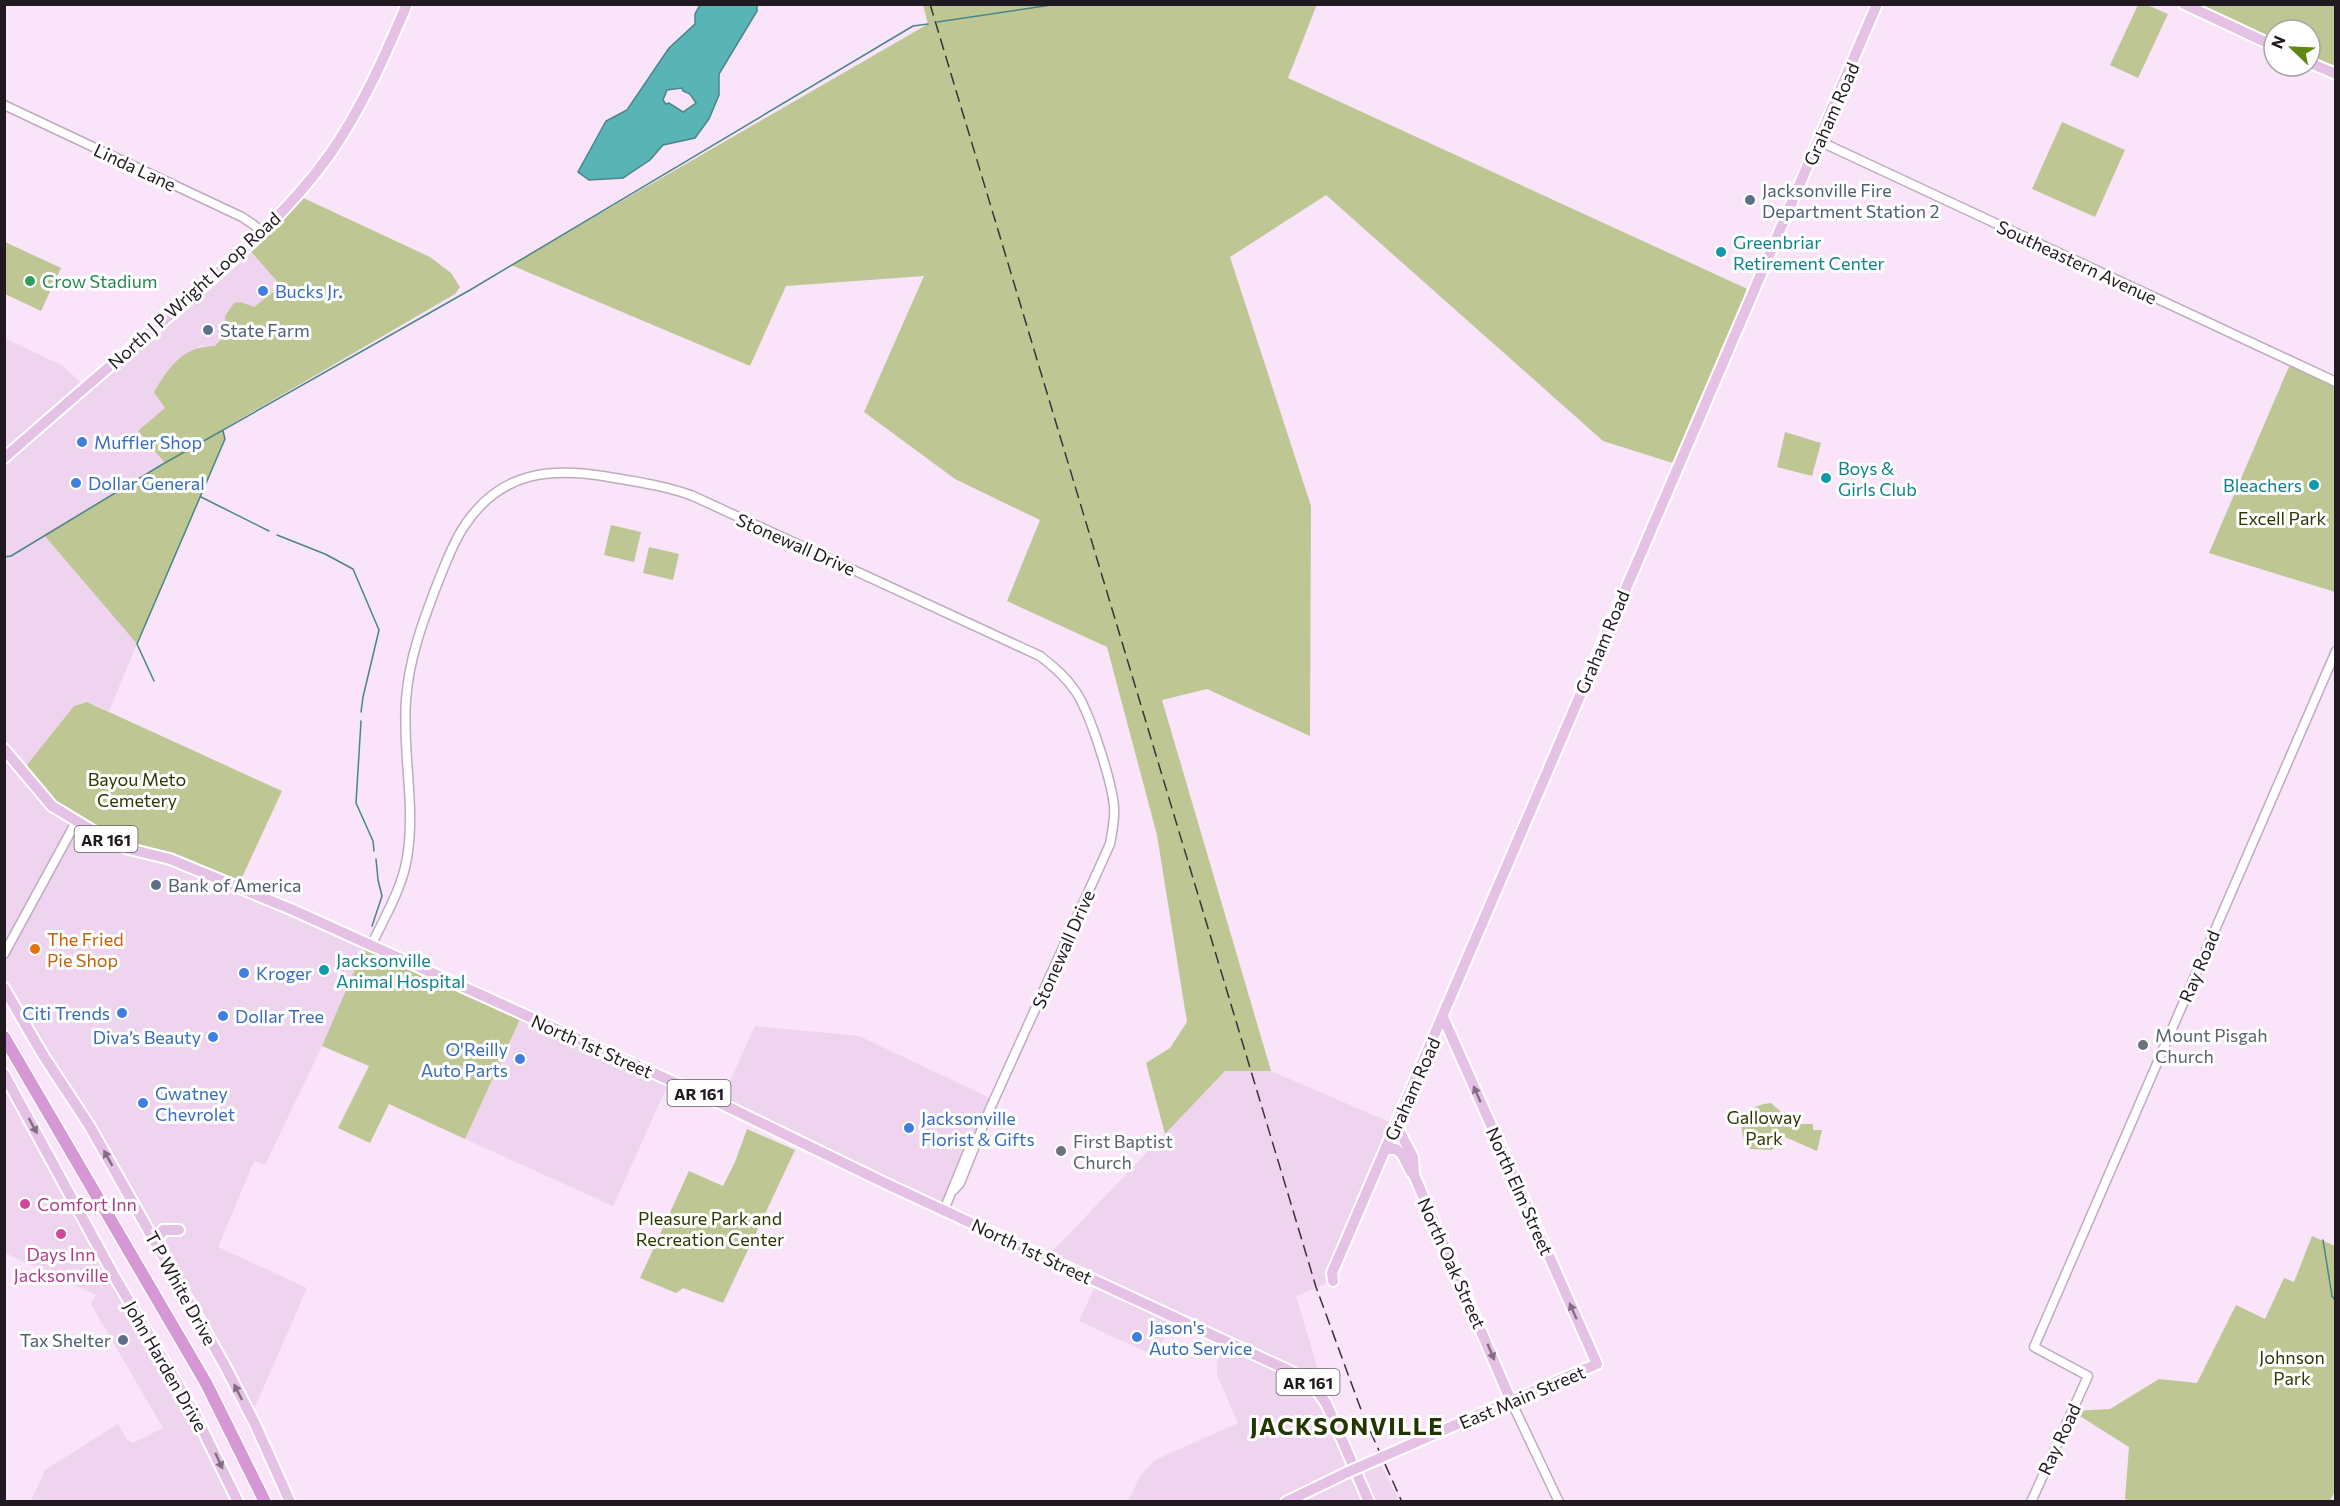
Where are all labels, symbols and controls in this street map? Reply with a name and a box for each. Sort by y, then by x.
north arrow [2262,18,2322,78]
text: N [2267,33,2289,51]
street label: Graham Road [1798,59,1864,169]
street label: Linda Lane [90,138,180,196]
place label: Jacksonville Fire Department Station 2 [1762,179,1939,222]
marker: Jacksonville Fire Department Station 2 [1743,193,1757,207]
street label: North J P Wright Loop Road [103,207,285,373]
street label: Southeastern Avenue [1994,215,2160,309]
place label: Greenbriar Retirement Center [1733,231,1885,274]
marker: Greenbriar Retirement Center [1714,245,1728,259]
place label: Crow Stadium [42,270,157,292]
marker: Crow Stadium [23,274,37,288]
place label: Bucks Jr. [275,280,343,302]
marker: Bucks Jr. [256,284,270,298]
place label: State Farm [220,319,310,341]
marker: State Farm [201,323,215,337]
place label: Muffler Shop [94,431,202,453]
marker: Muffler Shop [75,435,89,449]
place label: Boys & Girls Club [1838,457,1917,500]
marker: Boys & Girls Club [1819,471,1833,485]
place label: Dollar General [88,472,205,494]
place label: Bleachers [2223,474,2302,496]
marker: Dollar General [69,476,83,490]
marker: Bleachers [2307,478,2321,492]
park label: Excell Park [2238,507,2326,529]
street label: Stonewall Drive [733,508,859,580]
street label: Graham Road [1570,587,1634,697]
park label: Bayou Meto Cemetery [88,768,186,811]
road number: AR 161 [74,826,138,852]
place label: Bank of America [168,874,301,896]
marker: Bank of America [149,878,163,892]
street label: Stonewall Drive [1027,886,1099,1012]
street label: Ray Road [2174,927,2224,1005]
place label: The Fried Pie Shop [47,928,124,971]
marker: The Fried Pie Shop [28,942,42,956]
place label: Jacksonville Animal Hospital [336,949,465,992]
place label: Kroger [256,962,312,984]
marker: Jacksonville Animal Hospital [317,963,331,977]
marker: Kroger [237,966,251,980]
place label: Citi Trends [22,1002,110,1024]
place label: Dollar Tree [235,1005,324,1027]
marker: Citi Trends [115,1006,129,1020]
marker: Dollar Tree [216,1009,230,1023]
street label: North 1st Street [528,1009,656,1083]
place label: Mount Pisgah Church [2155,1024,2268,1067]
place label: Diva’s Beauty [93,1026,201,1048]
marker: Diva’s Beauty [206,1030,220,1044]
street label: Graham Road [1379,1034,1445,1144]
place label: O'Reilly Auto Parts [421,1038,508,1081]
marker: Mount Pisgah Church [2136,1038,2150,1052]
marker: O'Reilly Auto Parts [513,1052,527,1066]
road number: AR 161 [668,1080,730,1106]
place label: Gwatney Chevrolet [155,1082,235,1125]
one-way arrow [1472,1085,1482,1103]
marker: Gwatney Chevrolet [136,1096,150,1110]
park label: Galloway Park [1727,1106,1801,1149]
place label: Jacksonville Florist & Gifts [921,1107,1035,1150]
one-way arrow [28,1117,38,1134]
marker: Jacksonville Florist & Gifts [902,1121,916,1135]
street label: North Elm Street [1482,1124,1558,1258]
place label: First Baptist Church [1073,1130,1173,1173]
marker: First Baptist Church [1054,1144,1068,1158]
one-way arrow [103,1149,113,1166]
place label: Comfort Inn [37,1193,137,1215]
street label: North Oak Street [1413,1194,1491,1332]
marker: Comfort Inn [18,1197,32,1211]
park label: Pleasure Park and Recreation Center [636,1207,784,1250]
street label: North 1st Street [968,1214,1096,1288]
marker: Days Inn Jacksonville [54,1227,68,1241]
street label: T P White Drive [141,1227,221,1349]
place label: Days Inn Jacksonville [14,1243,108,1286]
street label: John Harden Drive [120,1297,212,1435]
one-way arrow [1568,1301,1578,1319]
place label: Jason's Auto Service [1149,1316,1252,1359]
place label: Tax Shelter [20,1329,111,1351]
marker: Jason's Auto Service [1130,1330,1144,1344]
marker: Tax Shelter [116,1333,130,1347]
one-way arrow [1486,1344,1496,1362]
park label: Johnson Park [2259,1346,2325,1389]
street label: East Main Street [1456,1361,1588,1433]
road number: AR 161 [1276,1369,1340,1395]
one-way arrow [233,1383,243,1400]
street label: Ray Road [2033,1400,2085,1478]
district label: JACKSONVILLE [1250,1411,1444,1440]
one-way arrow [215,1453,224,1470]

